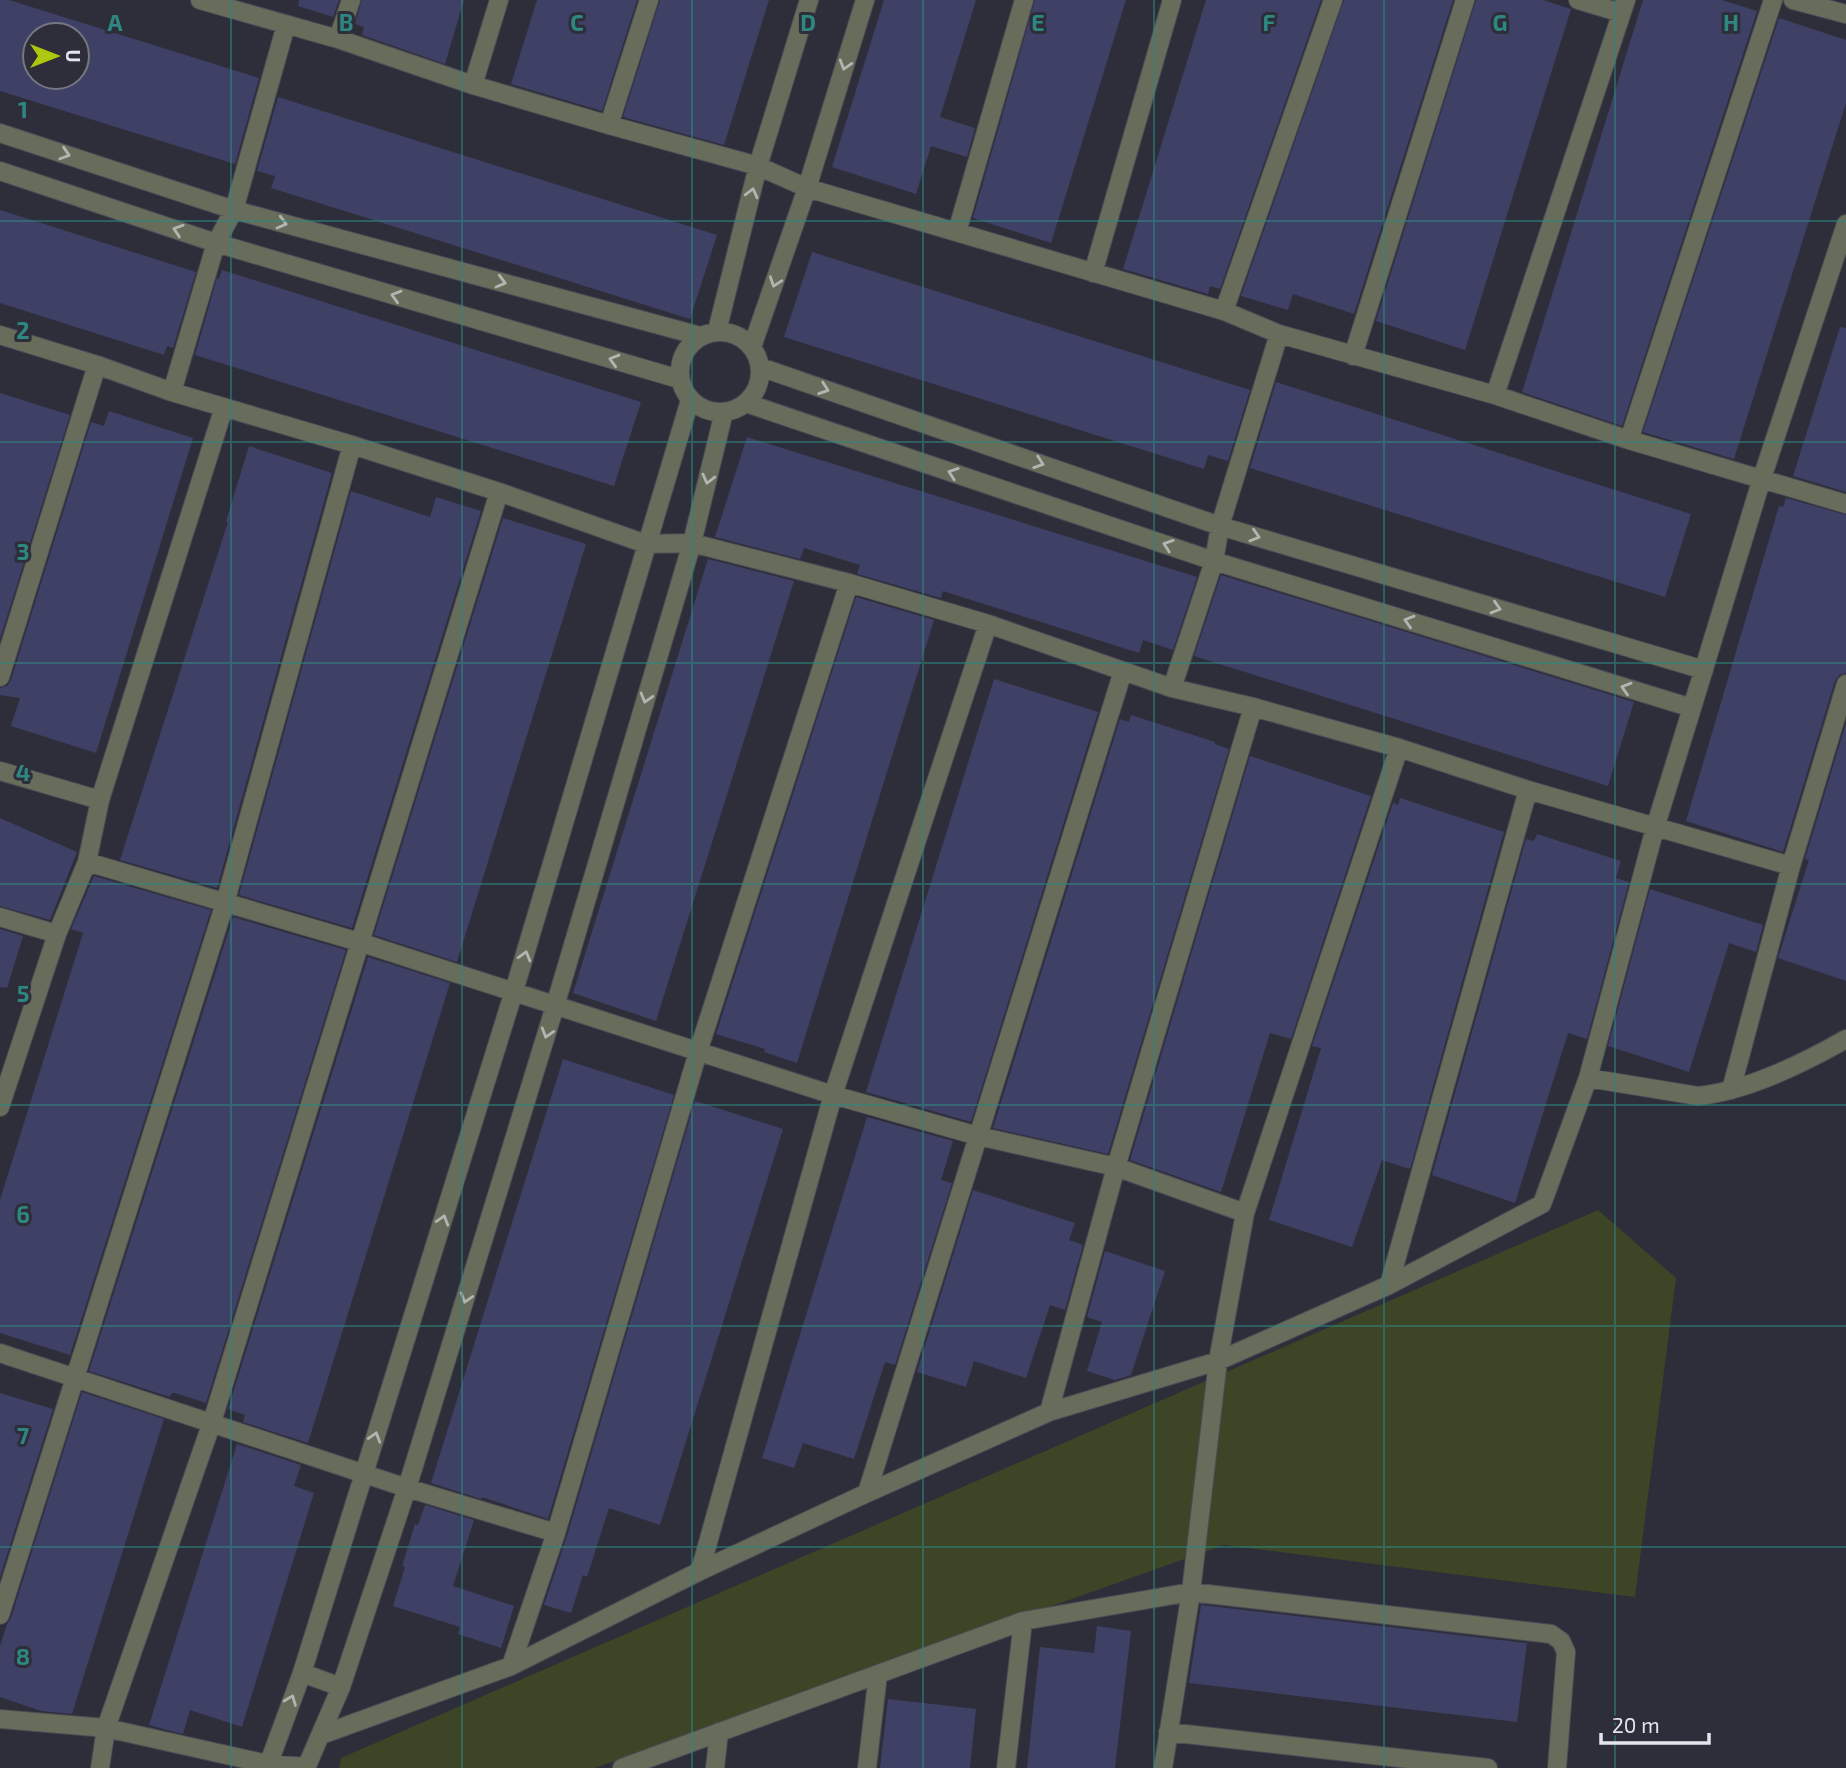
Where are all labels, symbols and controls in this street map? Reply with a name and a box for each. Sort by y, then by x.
text: A [107,8,123,36]
text: B [339,8,353,36]
text: C [570,8,584,36]
text: D [800,8,816,36]
text: E [1031,8,1045,36]
text: F [1263,8,1276,36]
text: G [1493,8,1507,36]
text: H [1723,8,1739,36]
north arrow [21,21,91,91]
text: U [62,49,85,63]
one-way arrow [838,59,853,71]
text: 1 [18,95,28,123]
one-way arrow [58,146,70,160]
one-way arrow [744,188,758,200]
one-way arrow [276,215,288,229]
one-way arrow [172,224,184,238]
one-way arrow [495,274,507,288]
one-way arrow [769,275,783,287]
one-way arrow [390,289,402,304]
text: 2 [16,316,30,344]
one-way arrow [608,353,620,368]
one-way arrow [818,381,830,395]
one-way arrow [1033,455,1045,469]
one-way arrow [947,467,959,481]
one-way arrow [702,473,716,485]
one-way arrow [1248,527,1260,542]
text: 3 [16,537,30,565]
one-way arrow [1163,539,1175,553]
one-way arrow [1490,599,1502,614]
one-way arrow [1403,614,1415,629]
one-way arrow [1621,681,1633,696]
one-way arrow [640,691,655,703]
text: 4 [16,758,30,786]
one-way arrow [516,950,531,962]
text: 5 [17,979,29,1007]
one-way arrow [540,1027,555,1039]
text: 6 [16,1200,30,1228]
one-way arrow [434,1214,449,1226]
one-way arrow [459,1291,474,1303]
text: 7 [17,1421,29,1449]
one-way arrow [367,1431,381,1444]
text: 8 [16,1642,30,1670]
one-way arrow [283,1695,297,1707]
scale bar [1601,1702,1710,1746]
text: 20 m [1612,1712,1660,1737]

